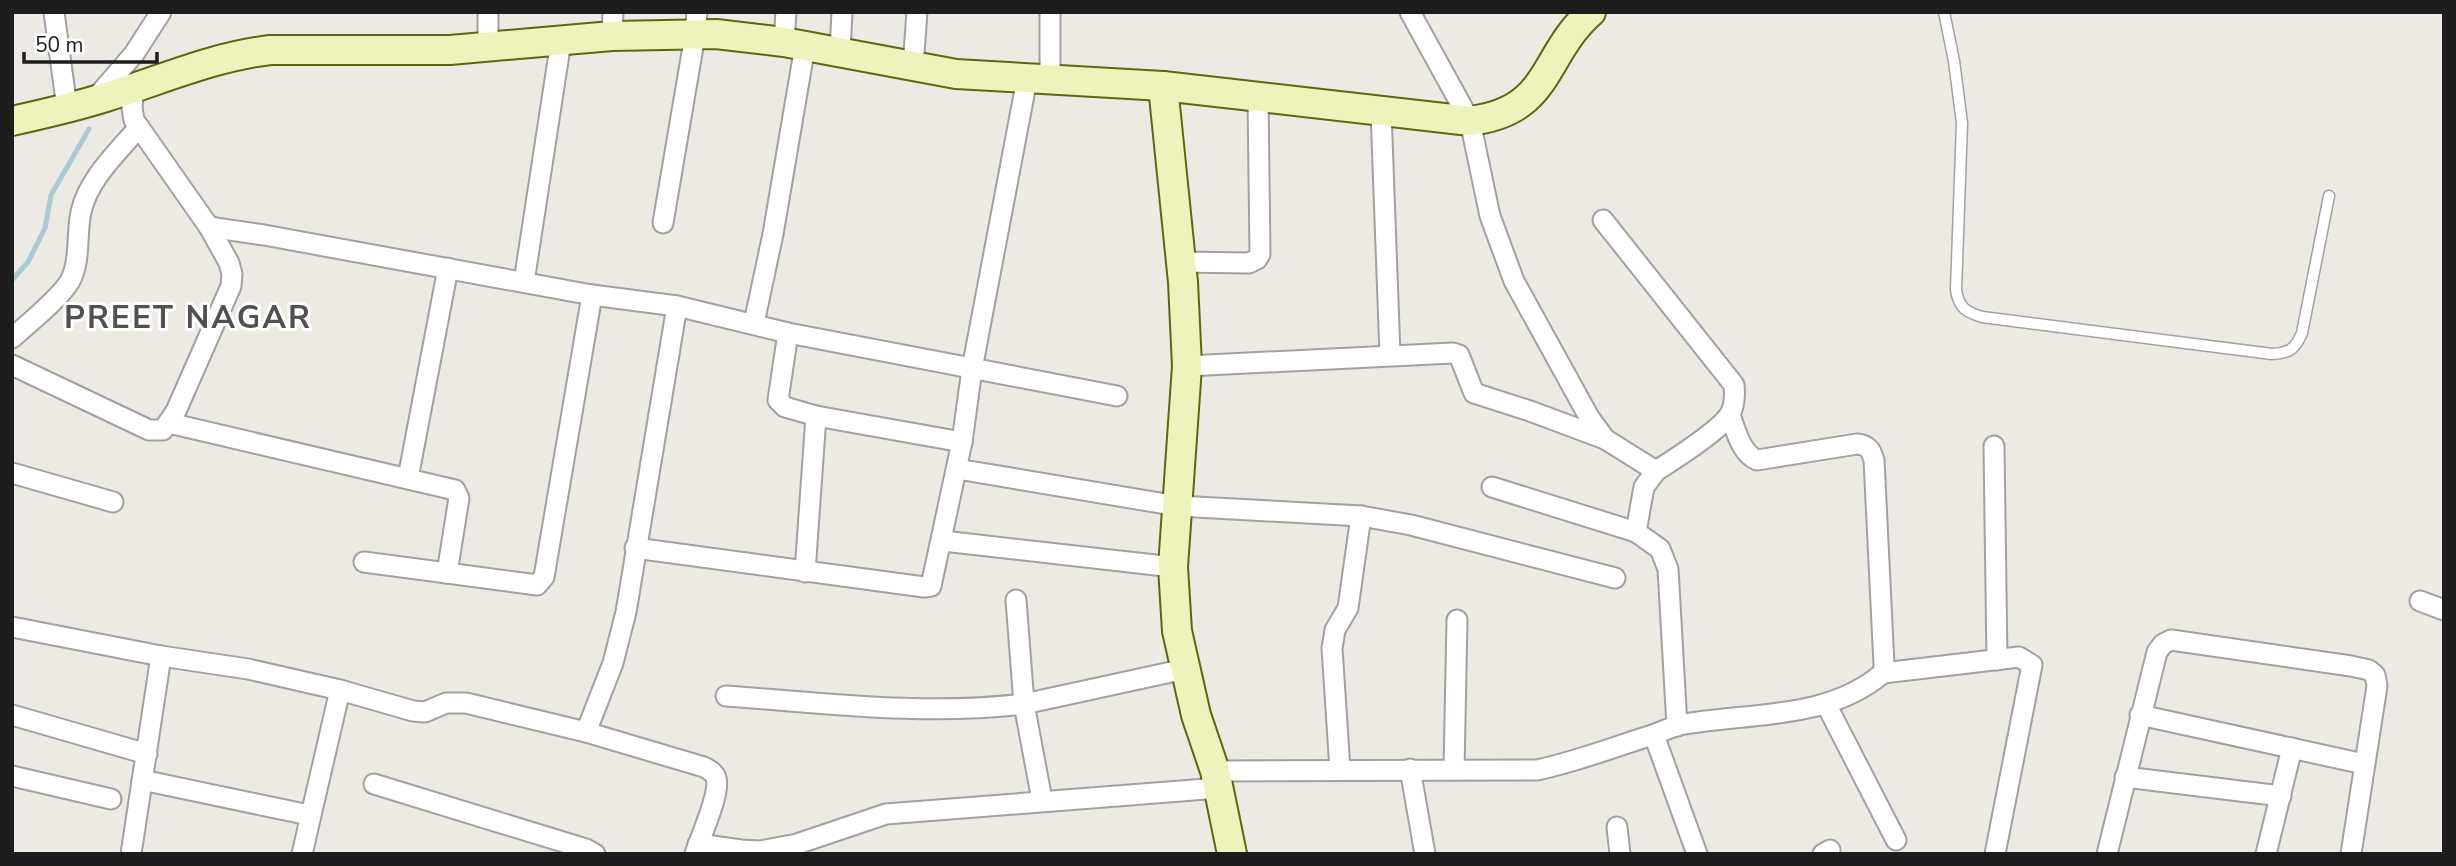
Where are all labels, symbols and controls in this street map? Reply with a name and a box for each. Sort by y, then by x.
scale bar [24,21,158,65]
text: 50 m [35,31,84,59]
district label: PREET NAGAR [64,296,312,339]

